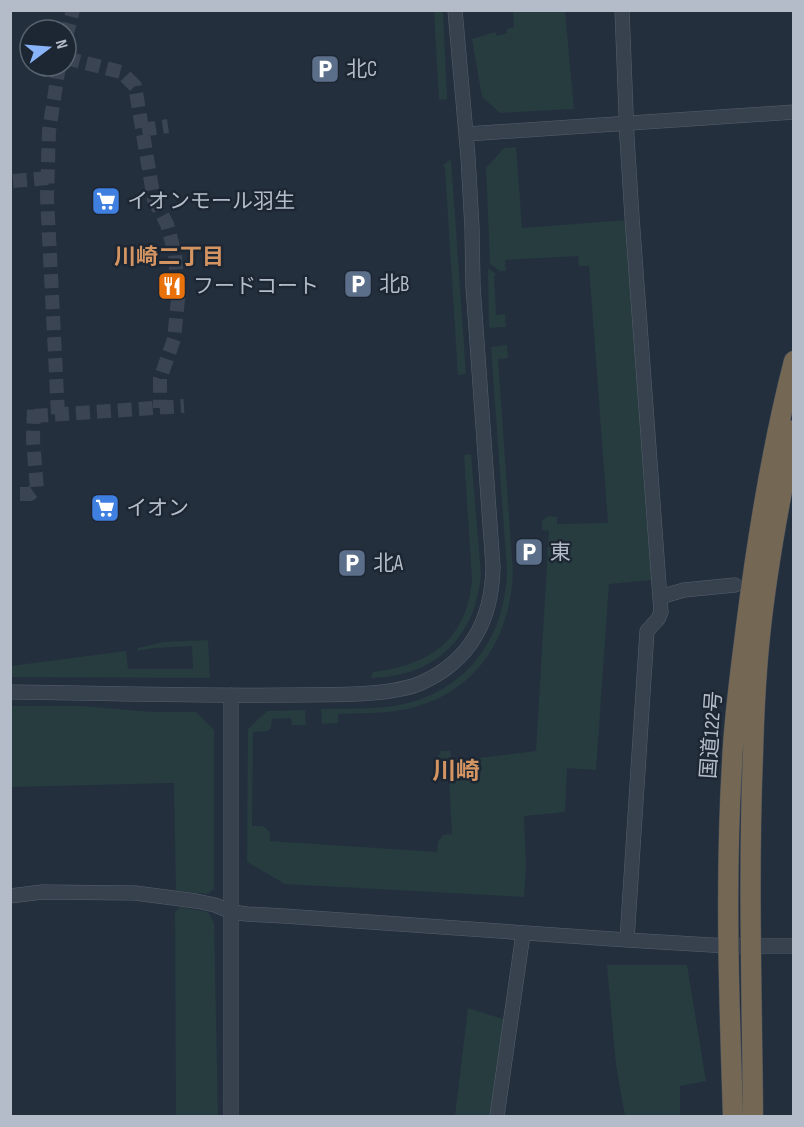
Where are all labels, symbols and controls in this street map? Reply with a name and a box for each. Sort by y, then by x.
north arrow [18,18,78,78]
text: N [51,38,71,51]
parking icon: 北C [309,53,341,85]
place label: 北C [346,57,377,82]
supermarket icon: イオンモール羽生 [90,185,122,217]
place label: イオンモール羽生 [127,189,295,214]
district label: 川崎二丁目 [114,244,224,271]
parking icon: 北B [342,268,374,300]
restaurant icon: フードコート [156,270,188,302]
place label: 北B [379,272,409,297]
place label: フードコート [193,274,319,299]
supermarket icon: イオン [89,492,121,524]
place label: イオン [126,496,189,521]
parking icon: 東 [513,536,545,568]
place label: 東 [550,540,571,565]
parking icon: 北A [336,547,368,579]
place label: 北A [373,551,404,576]
street label: 国道122号 [696,690,727,780]
district label: 川崎 [432,757,480,786]

